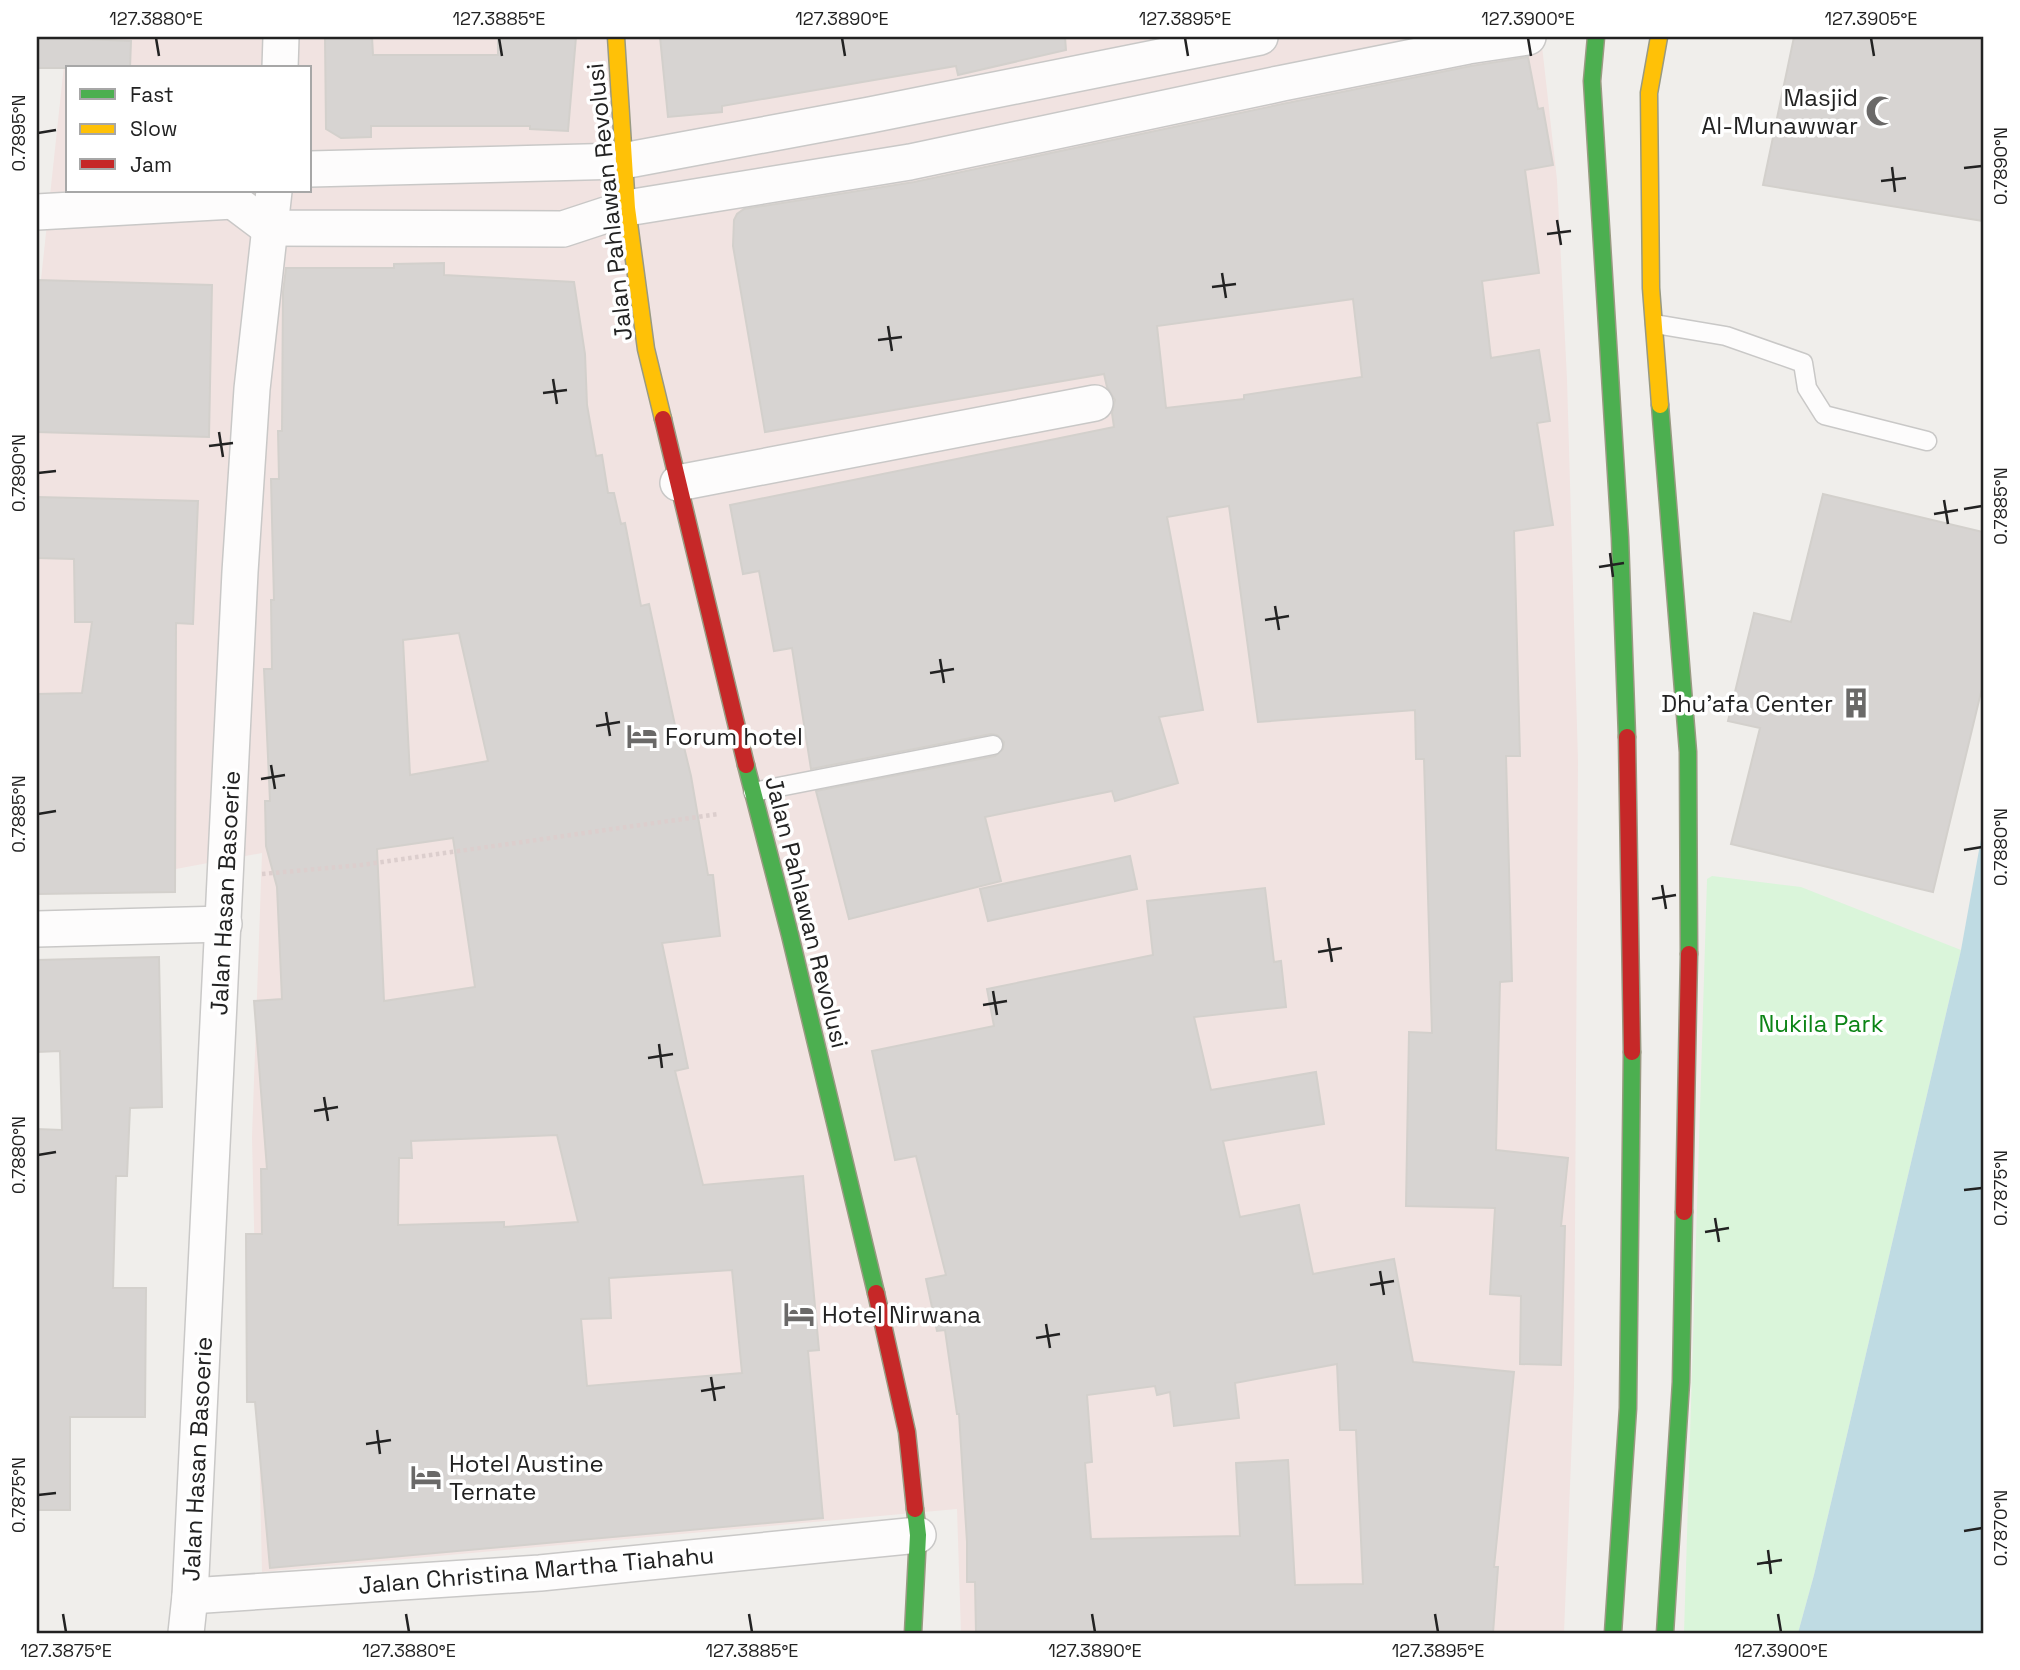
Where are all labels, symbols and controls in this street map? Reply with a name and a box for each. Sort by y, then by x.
text: 127.3880°E [109,7,203,30]
text: 127.3885°E [453,7,545,30]
text: 127.3890°E [795,7,889,30]
text: 127.3895°E [1139,7,1231,30]
text: 127.3900°E [1481,7,1575,30]
text: 127.3905°E [1825,7,1917,30]
street label: Jalan Pahlawan Revolusi [579,62,639,342]
legend [66,66,312,192]
text: Fast [130,81,174,108]
place label: Masjid Al-Munawwar [1701,82,1858,141]
text: 0.7895°N [7,94,30,172]
mosque icon: Masjid Al-Munawwar [1864,94,1898,128]
text: Slow [130,115,178,142]
text: 0.7890°N [1989,127,2012,205]
text: Jam [130,151,172,178]
text: 0.7890°N [7,434,30,512]
text: 0.7885°N [1989,467,2012,545]
building icon: Dhu'afa Center [1839,686,1873,720]
place label: Dhu'afa Center [1661,688,1833,719]
hotel icon: Forum hotel [625,719,659,753]
place label: Forum hotel [665,721,803,752]
street label: Jalan Hasan Basoerie [203,770,247,1016]
street label: Jalan Pahlawan Revolusi [758,773,856,1051]
text: 0.7885°N [7,775,30,853]
text: 0.7880°N [1989,808,2012,886]
park label: Nukila Park [1758,1008,1884,1039]
text: 0.7880°N [7,1116,30,1194]
text: 0.7875°N [1989,1150,2012,1226]
hotel icon: Hotel Nirwana [782,1297,816,1331]
place label: Hotel Nirwana [822,1299,981,1330]
street label: Jalan Hasan Basoerie [175,1336,219,1582]
place label: Hotel Austine Ternate [449,1448,604,1507]
text: 0.7875°N [7,1457,30,1533]
hotel icon: Hotel Austine Ternate [409,1460,443,1494]
text: 0.7870°N [1989,1490,2012,1566]
street label: Jalan Christina Martha Tiahahu [357,1539,715,1601]
text: 127.3875°E [20,1639,112,1662]
text: 127.3880°E [362,1639,456,1662]
text: 127.3885°E [706,1639,798,1662]
text: 127.3890°E [1048,1639,1142,1662]
text: 127.3895°E [1392,1639,1484,1662]
text: 127.3900°E [1734,1639,1828,1662]

